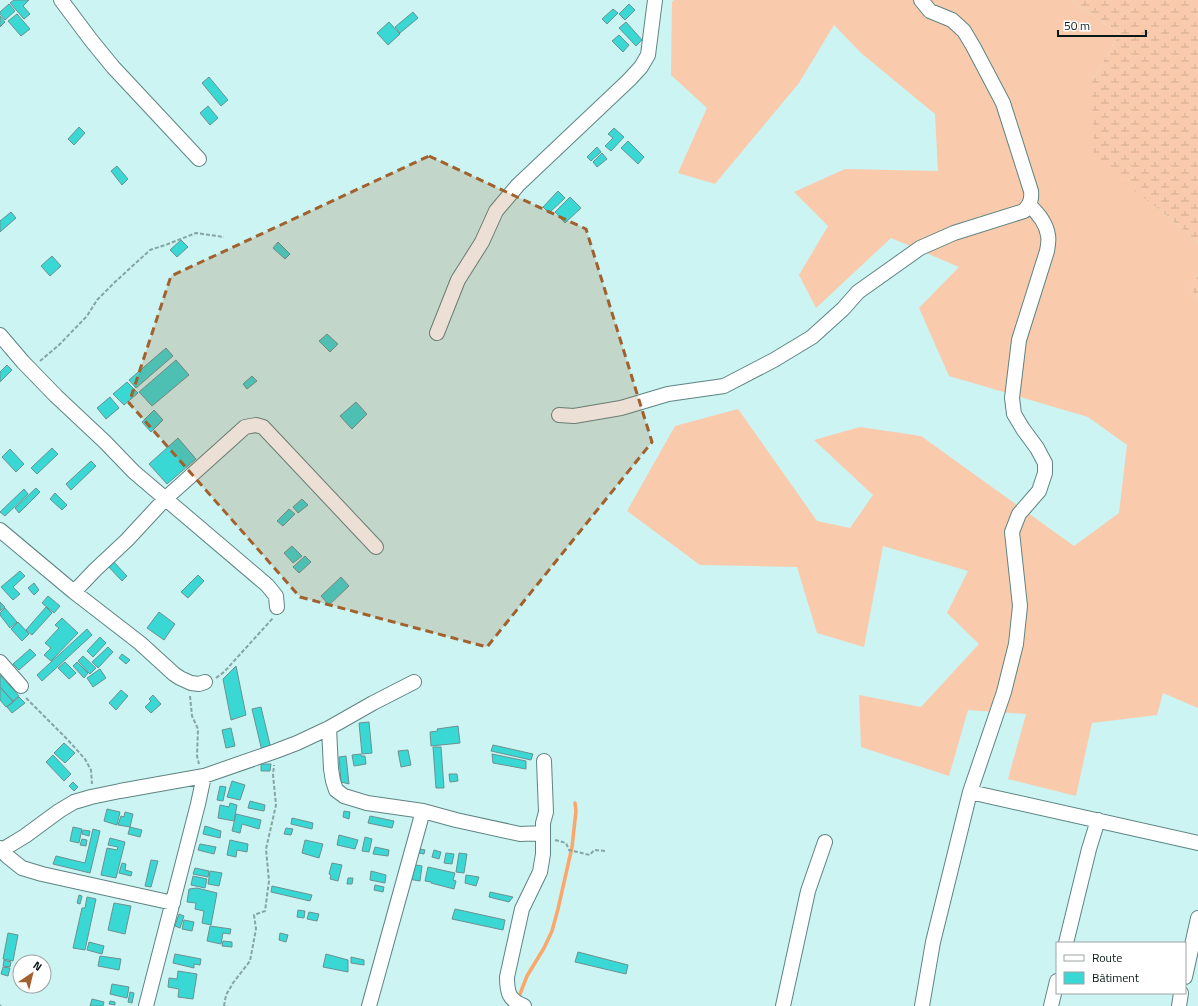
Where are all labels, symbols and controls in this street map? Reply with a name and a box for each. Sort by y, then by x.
scale bar [1058,12,1146,38]
text: 50 m [1064,16,1090,35]
legend [1056,942,1186,994]
text: Route [1092,948,1122,967]
north arrow [12,954,52,994]
text: N [30,957,45,975]
text: Bâtiment [1092,968,1140,987]

